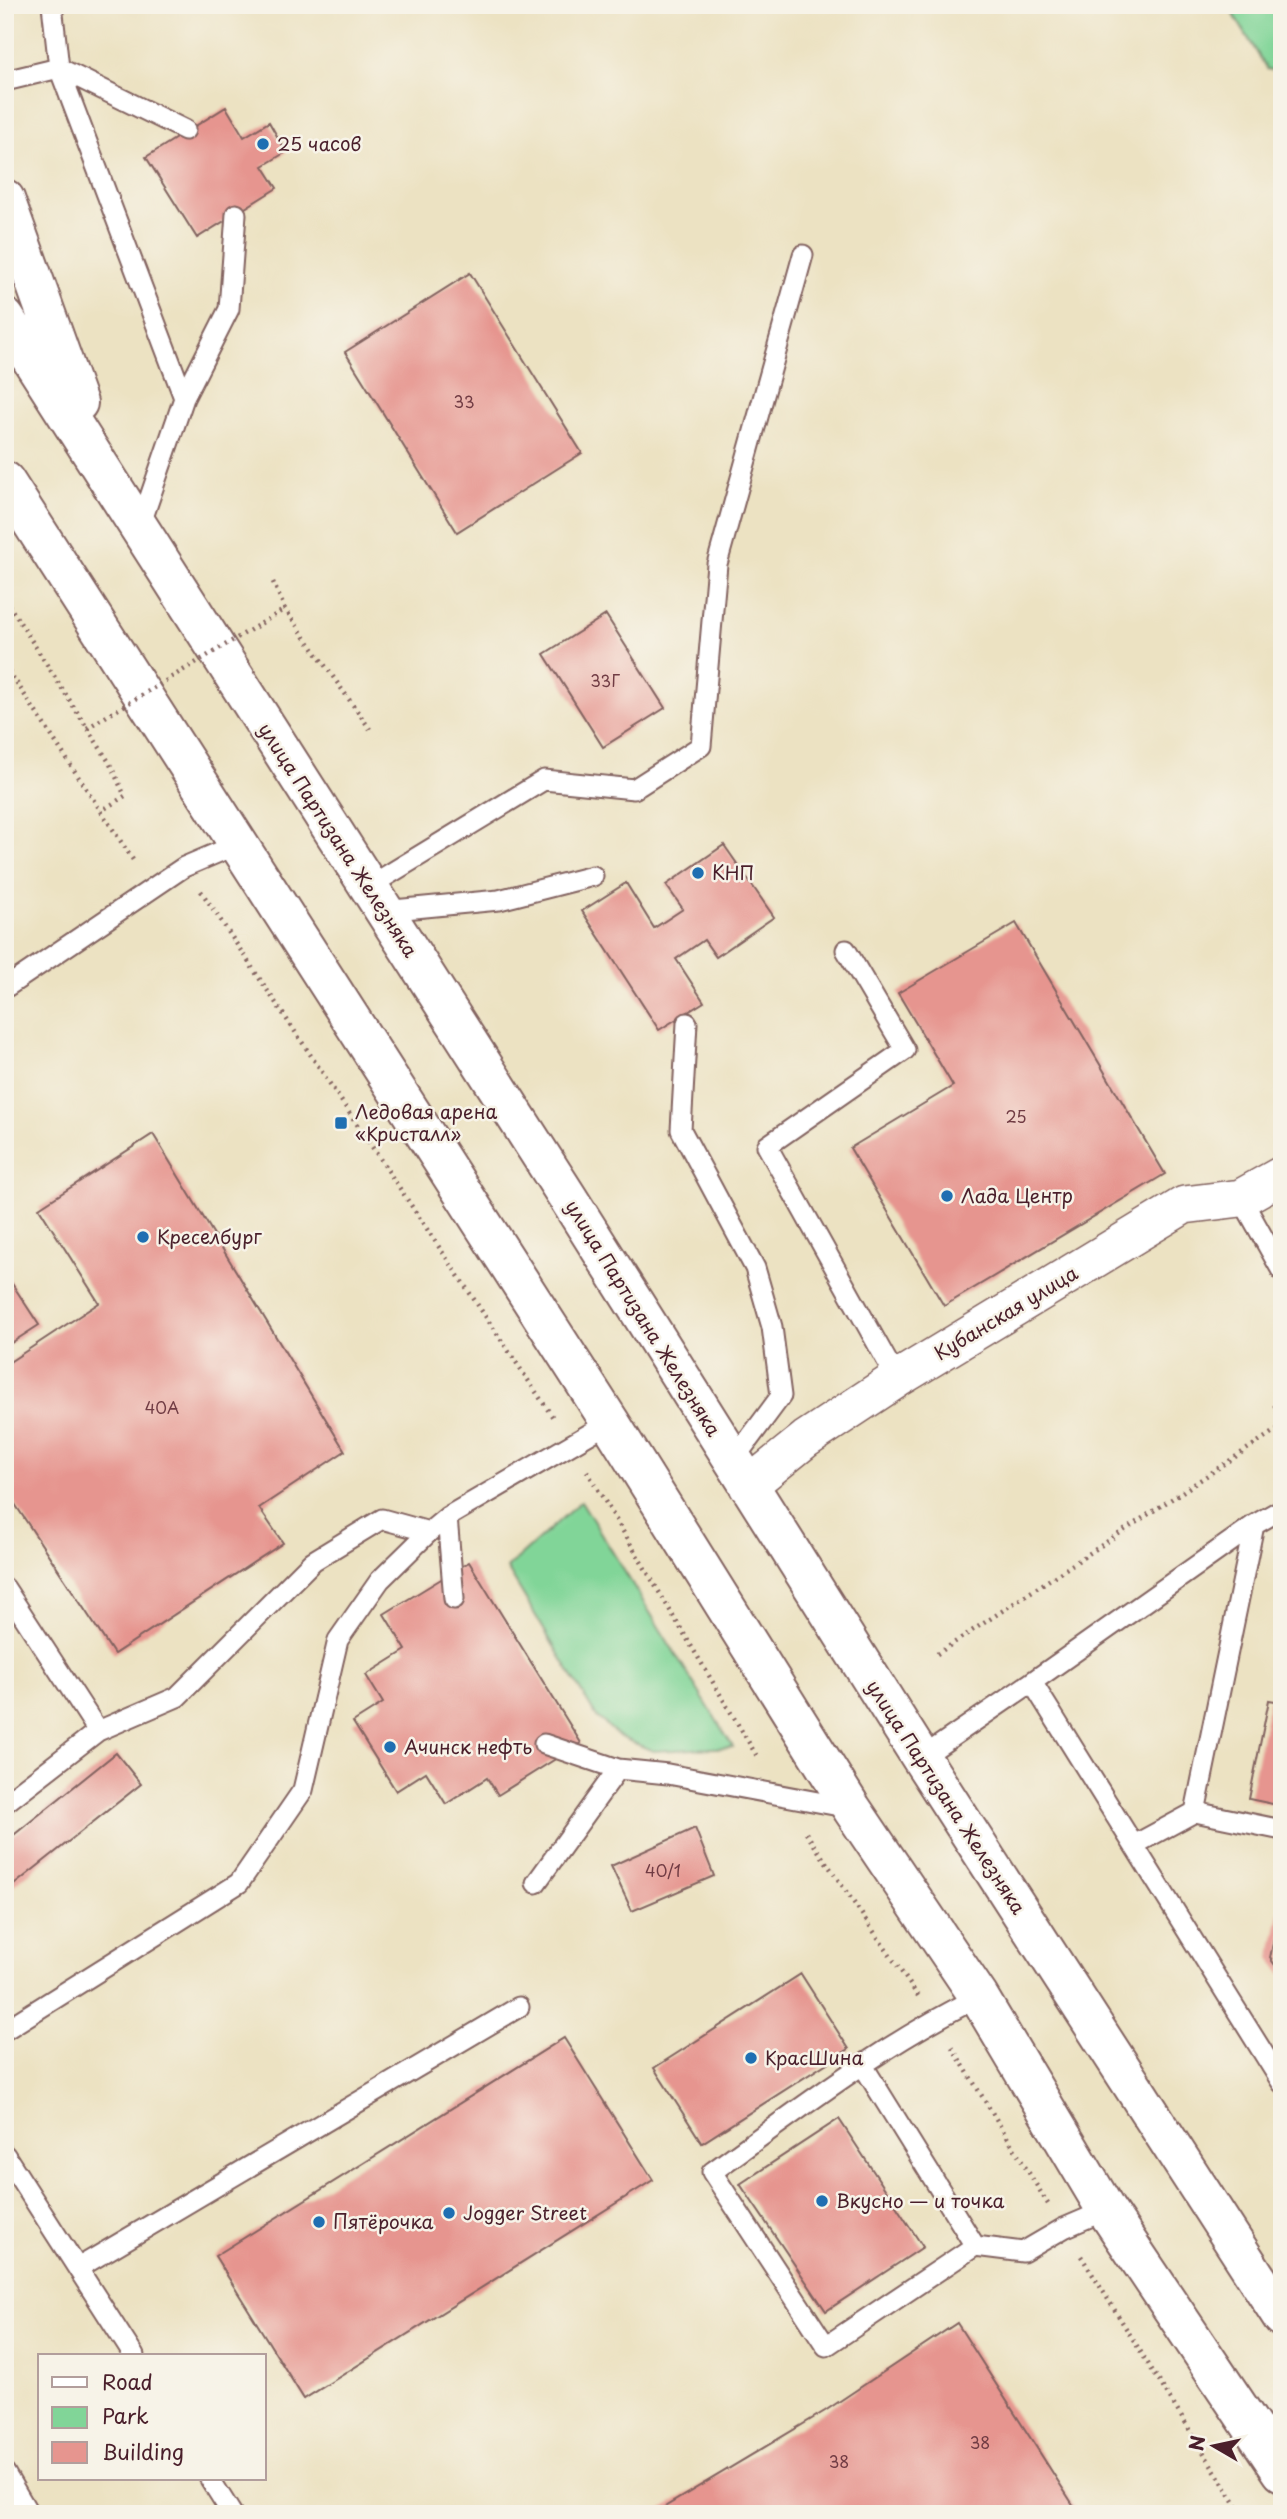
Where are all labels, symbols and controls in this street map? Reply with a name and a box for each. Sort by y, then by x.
place label: 25 часов [277,129,362,157]
marker: 25 часов [255,136,271,152]
house number: 33 [453,389,475,413]
house number: 33Г [590,668,620,692]
street label: улица Партизана Железняка [252,717,425,962]
place label: КНП [712,858,754,886]
marker: КНП [690,865,706,881]
place label: Ледовая арена «Кристалл» [355,1097,498,1147]
house number: 25 [1005,1104,1027,1128]
marker: Ледовая арена «Кристалл» [333,1115,349,1131]
place label: Лада Центр [961,1181,1073,1209]
marker: Лада Центр [939,1188,955,1204]
street label: улица Партизана Железняка [559,1194,728,1441]
place label: Креселбург [157,1222,262,1250]
marker: Креселбург [135,1229,151,1245]
street label: Кубанская улица [928,1258,1083,1366]
house number: 40А [145,1395,179,1419]
street label: улица Партизана Железняка [860,1674,1033,1919]
place label: Ачинск нефть [404,1732,532,1760]
marker: Ачинск нефть [382,1739,398,1755]
house number: 40/1 [645,1858,681,1882]
place label: КрасШина [765,2043,863,2071]
marker: КрасШина [743,2050,759,2066]
place label: Вкусно — и точка [836,2186,1005,2214]
marker: Вкусно — и точка [814,2193,830,2209]
place label: Jogger Street [463,2198,587,2226]
marker: Jogger Street [441,2205,457,2221]
place label: Пятёрочка [333,2207,434,2235]
marker: Пятёрочка [311,2214,327,2230]
legend [38,2354,266,2480]
text: Road [102,2365,153,2397]
text: Park [102,2399,149,2431]
north arrow [1178,2410,1248,2480]
house number: 38 [970,2430,990,2454]
text: N [1181,2434,1211,2453]
text: Building [102,2435,184,2467]
house number: 38 [829,2449,849,2473]

